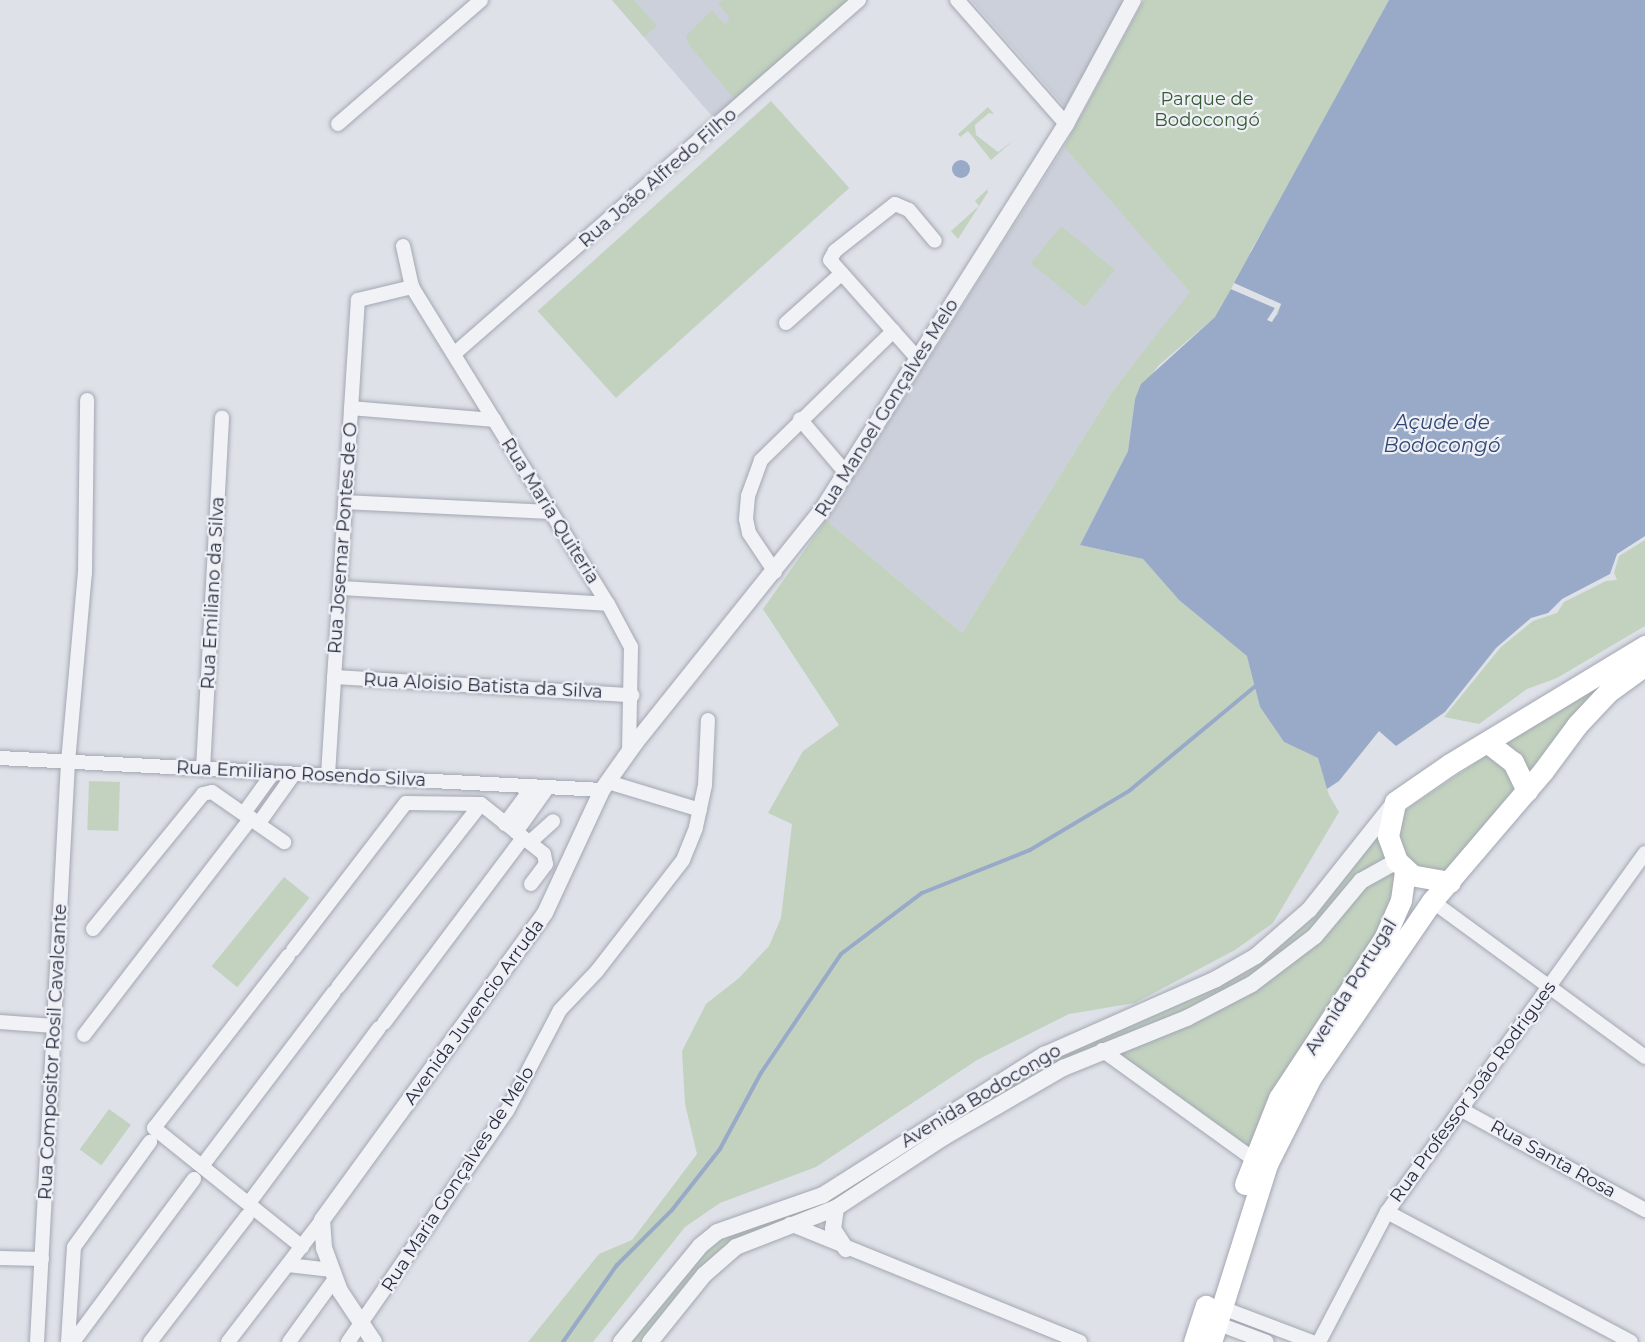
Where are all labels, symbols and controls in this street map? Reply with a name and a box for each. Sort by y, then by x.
park label: Parque de Bodocongó [1154,89,1260,132]
street label: Rua João Alfredo Filho [575,104,741,252]
street label: Rua Manoel Gonçalves Melo [811,295,963,521]
water label: Açude de Bodocongó [1383,410,1501,457]
street label: Rua Josemar Pontes de O [324,421,362,655]
street label: Rua Maria Quiteria [496,434,604,588]
street label: Rua Emiliano da Silva [197,496,229,690]
street label: Rua Aloisio Batista da Silva [363,669,603,703]
street label: Rua Emiliano Rosendo Silva [176,757,426,791]
street label: Rua Compositor Rosil Cavalcante [34,903,72,1201]
street label: Avenida Juvencio Arruda [399,915,549,1109]
street label: Avenida Portugal [1301,915,1401,1059]
street label: Rua Professor João Rodrigues [1385,977,1561,1207]
street label: Avenida Bodocongo [897,1040,1065,1152]
street label: Rua Maria Gonçalves de Melo [377,1062,539,1296]
street label: Rua Santa Rosa [1486,1116,1620,1202]

